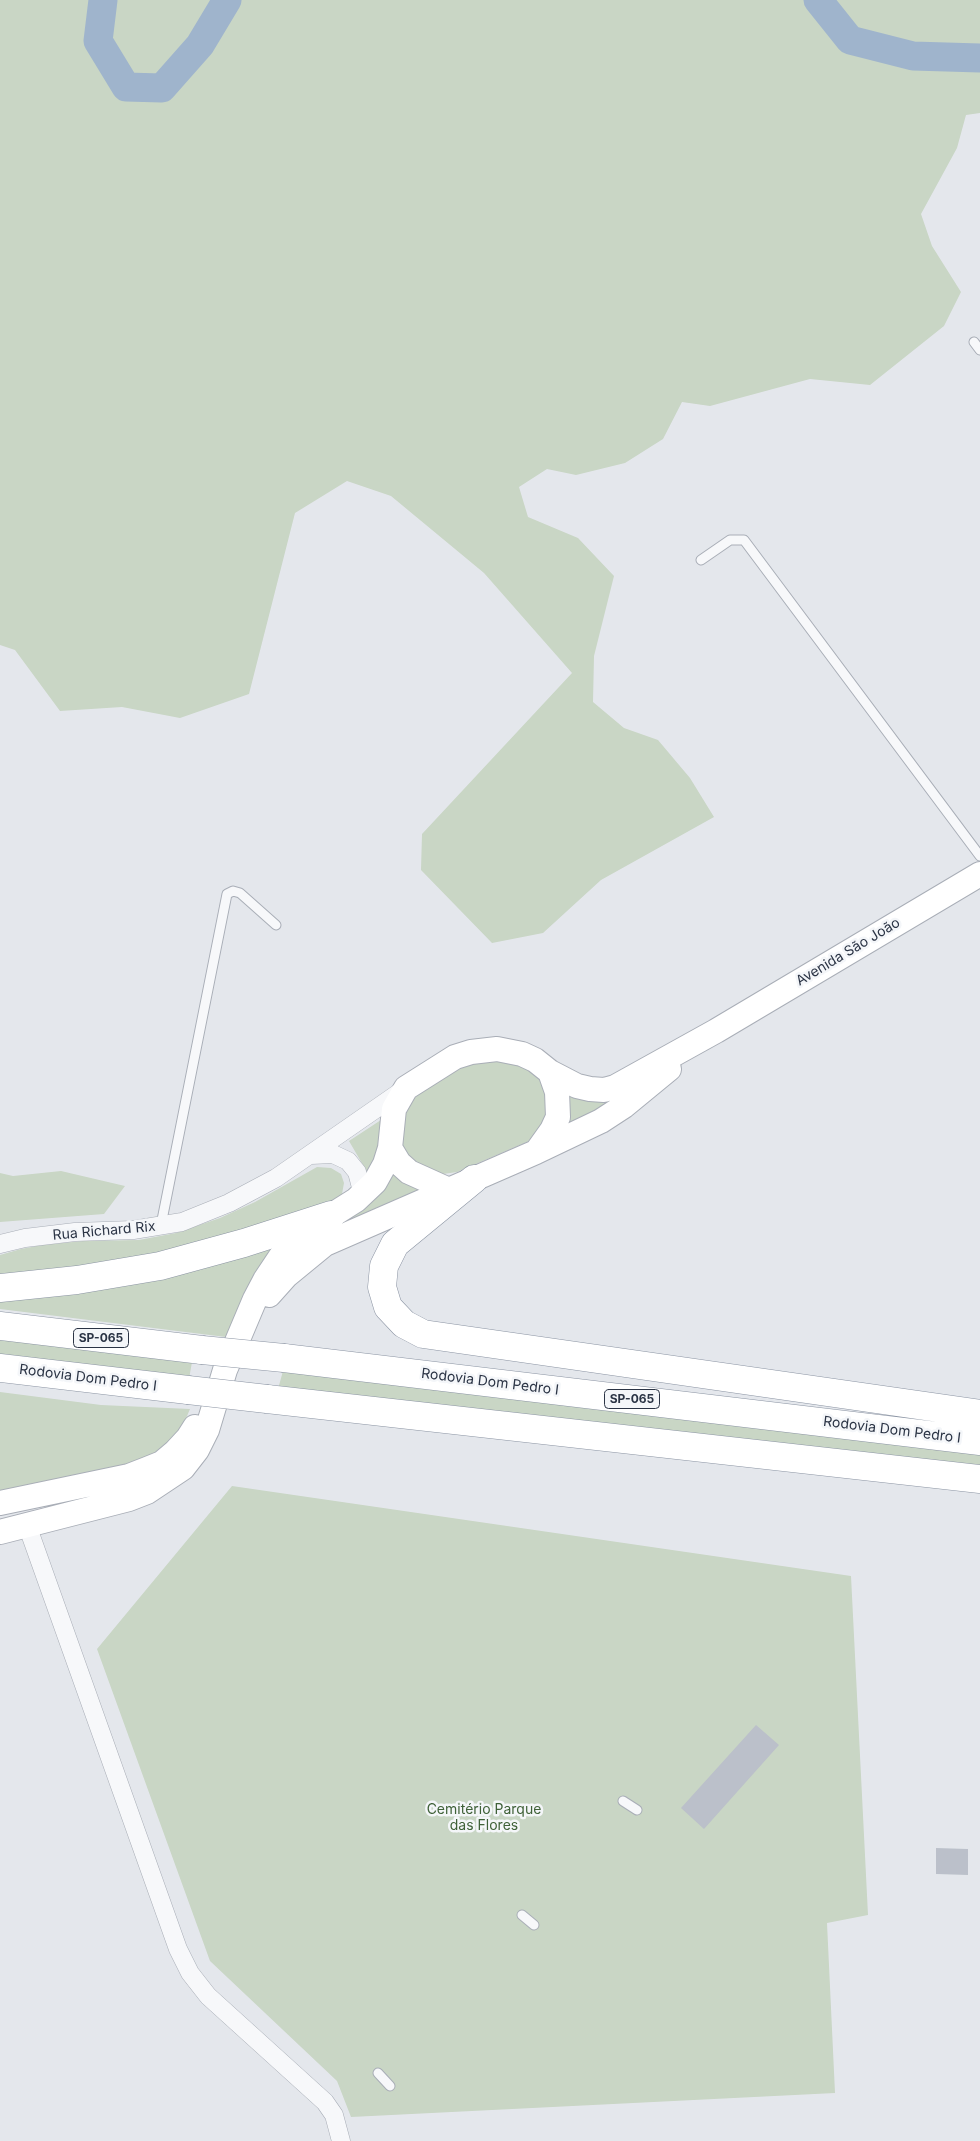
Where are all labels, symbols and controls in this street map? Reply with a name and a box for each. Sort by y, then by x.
street label: Avenida São João [793,914,903,990]
street label: Rua Richard Rix [52,1218,156,1244]
road number: SP-065 [74,1329,128,1348]
street label: Rodovia Dom Pedro I [18,1361,158,1395]
street label: Rodovia Dom Pedro I [420,1365,560,1399]
road number: SP-065 [604,1390,660,1408]
street label: Rodovia Dom Pedro I [822,1413,962,1447]
park label: Cemitério Parque das Flores [427,1802,541,1834]

